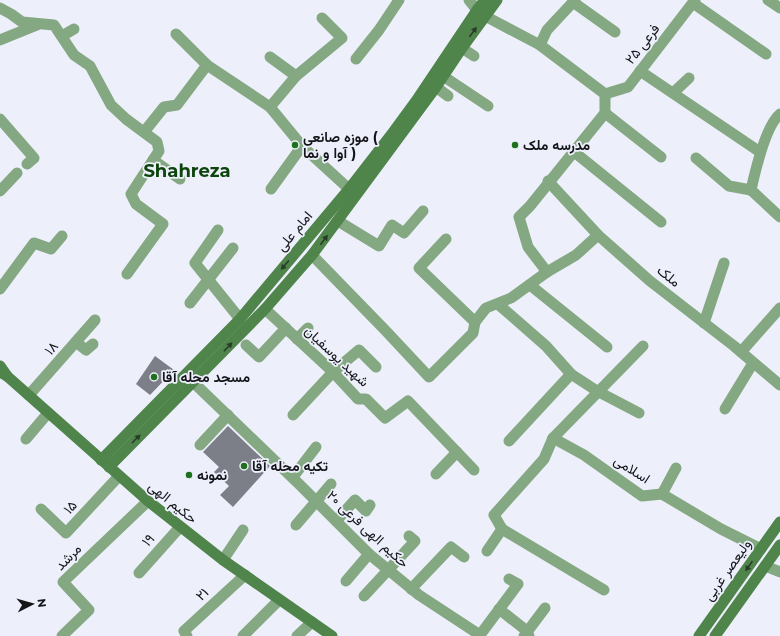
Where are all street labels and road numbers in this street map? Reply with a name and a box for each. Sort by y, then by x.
street label: فرعی ۲۵ [621,20,663,68]
street label: امام علی [272,207,316,255]
street label: ملک [654,261,684,291]
street label: شهید یوسفیان [301,322,373,390]
street label: ۱۸ [40,337,62,359]
street label: اسلامی [611,451,653,487]
street label: حکیم الهی [145,477,201,527]
street label: حکیم الهی فرعی ۲۰ [323,486,413,572]
street label: ۱۵ [59,496,81,518]
street label: ۱۹ [138,530,158,550]
street label: ولیعصر غربی [699,536,755,604]
street label: مرشد [51,540,85,574]
street label: ۲۱ [192,584,212,604]

